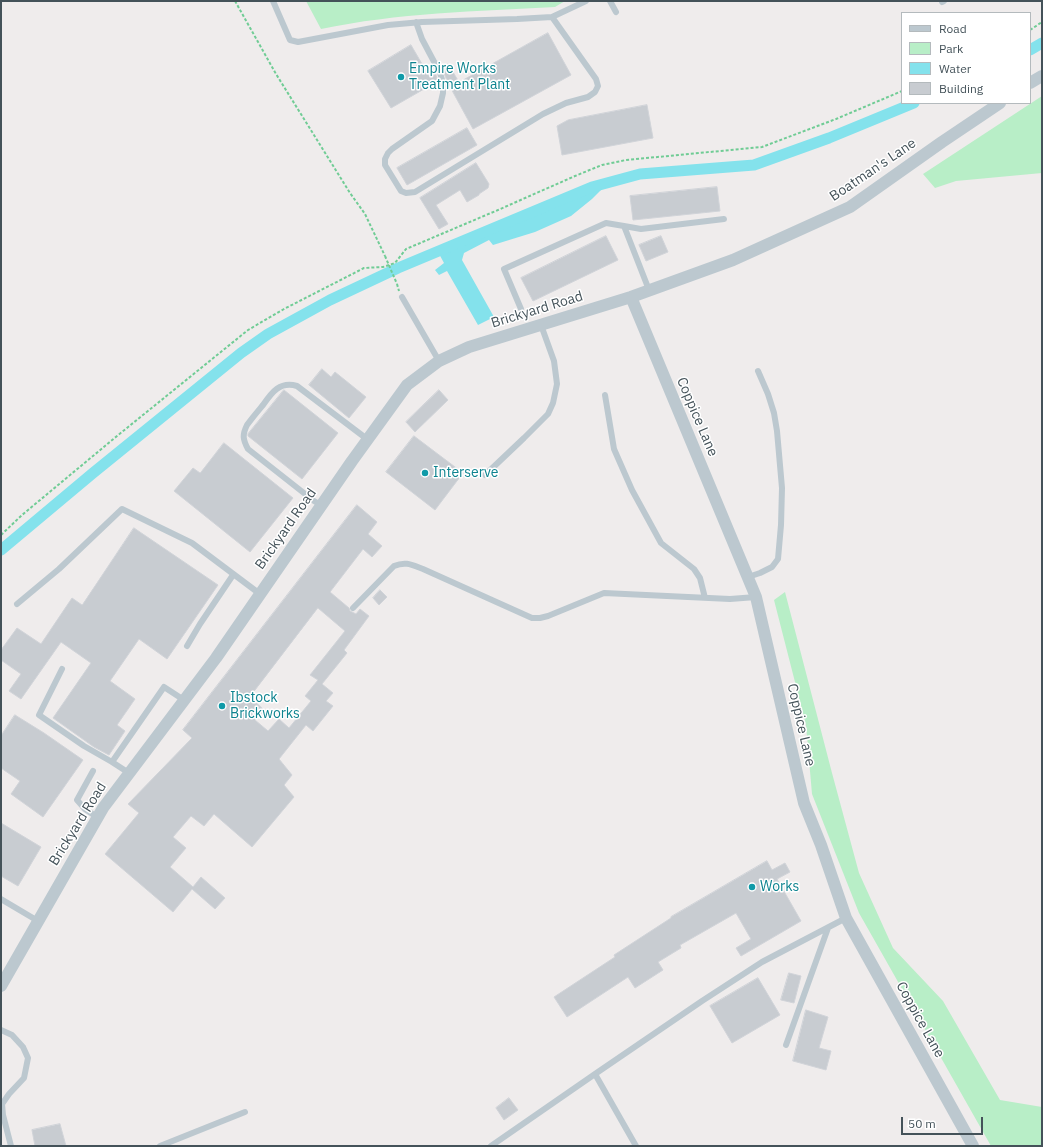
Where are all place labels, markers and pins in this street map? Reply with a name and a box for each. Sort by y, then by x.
place label: Empire Works Treatment Plant [409,61,510,94]
marker: Empire Works Treatment Plant [396,72,406,82]
place label: Interserve [433,465,498,481]
marker: Interserve [420,468,430,478]
place label: Ibstock Brickworks [230,690,300,722]
marker: Ibstock Brickworks [217,701,227,711]
place label: Works [760,879,799,895]
marker: Works [747,882,757,892]

